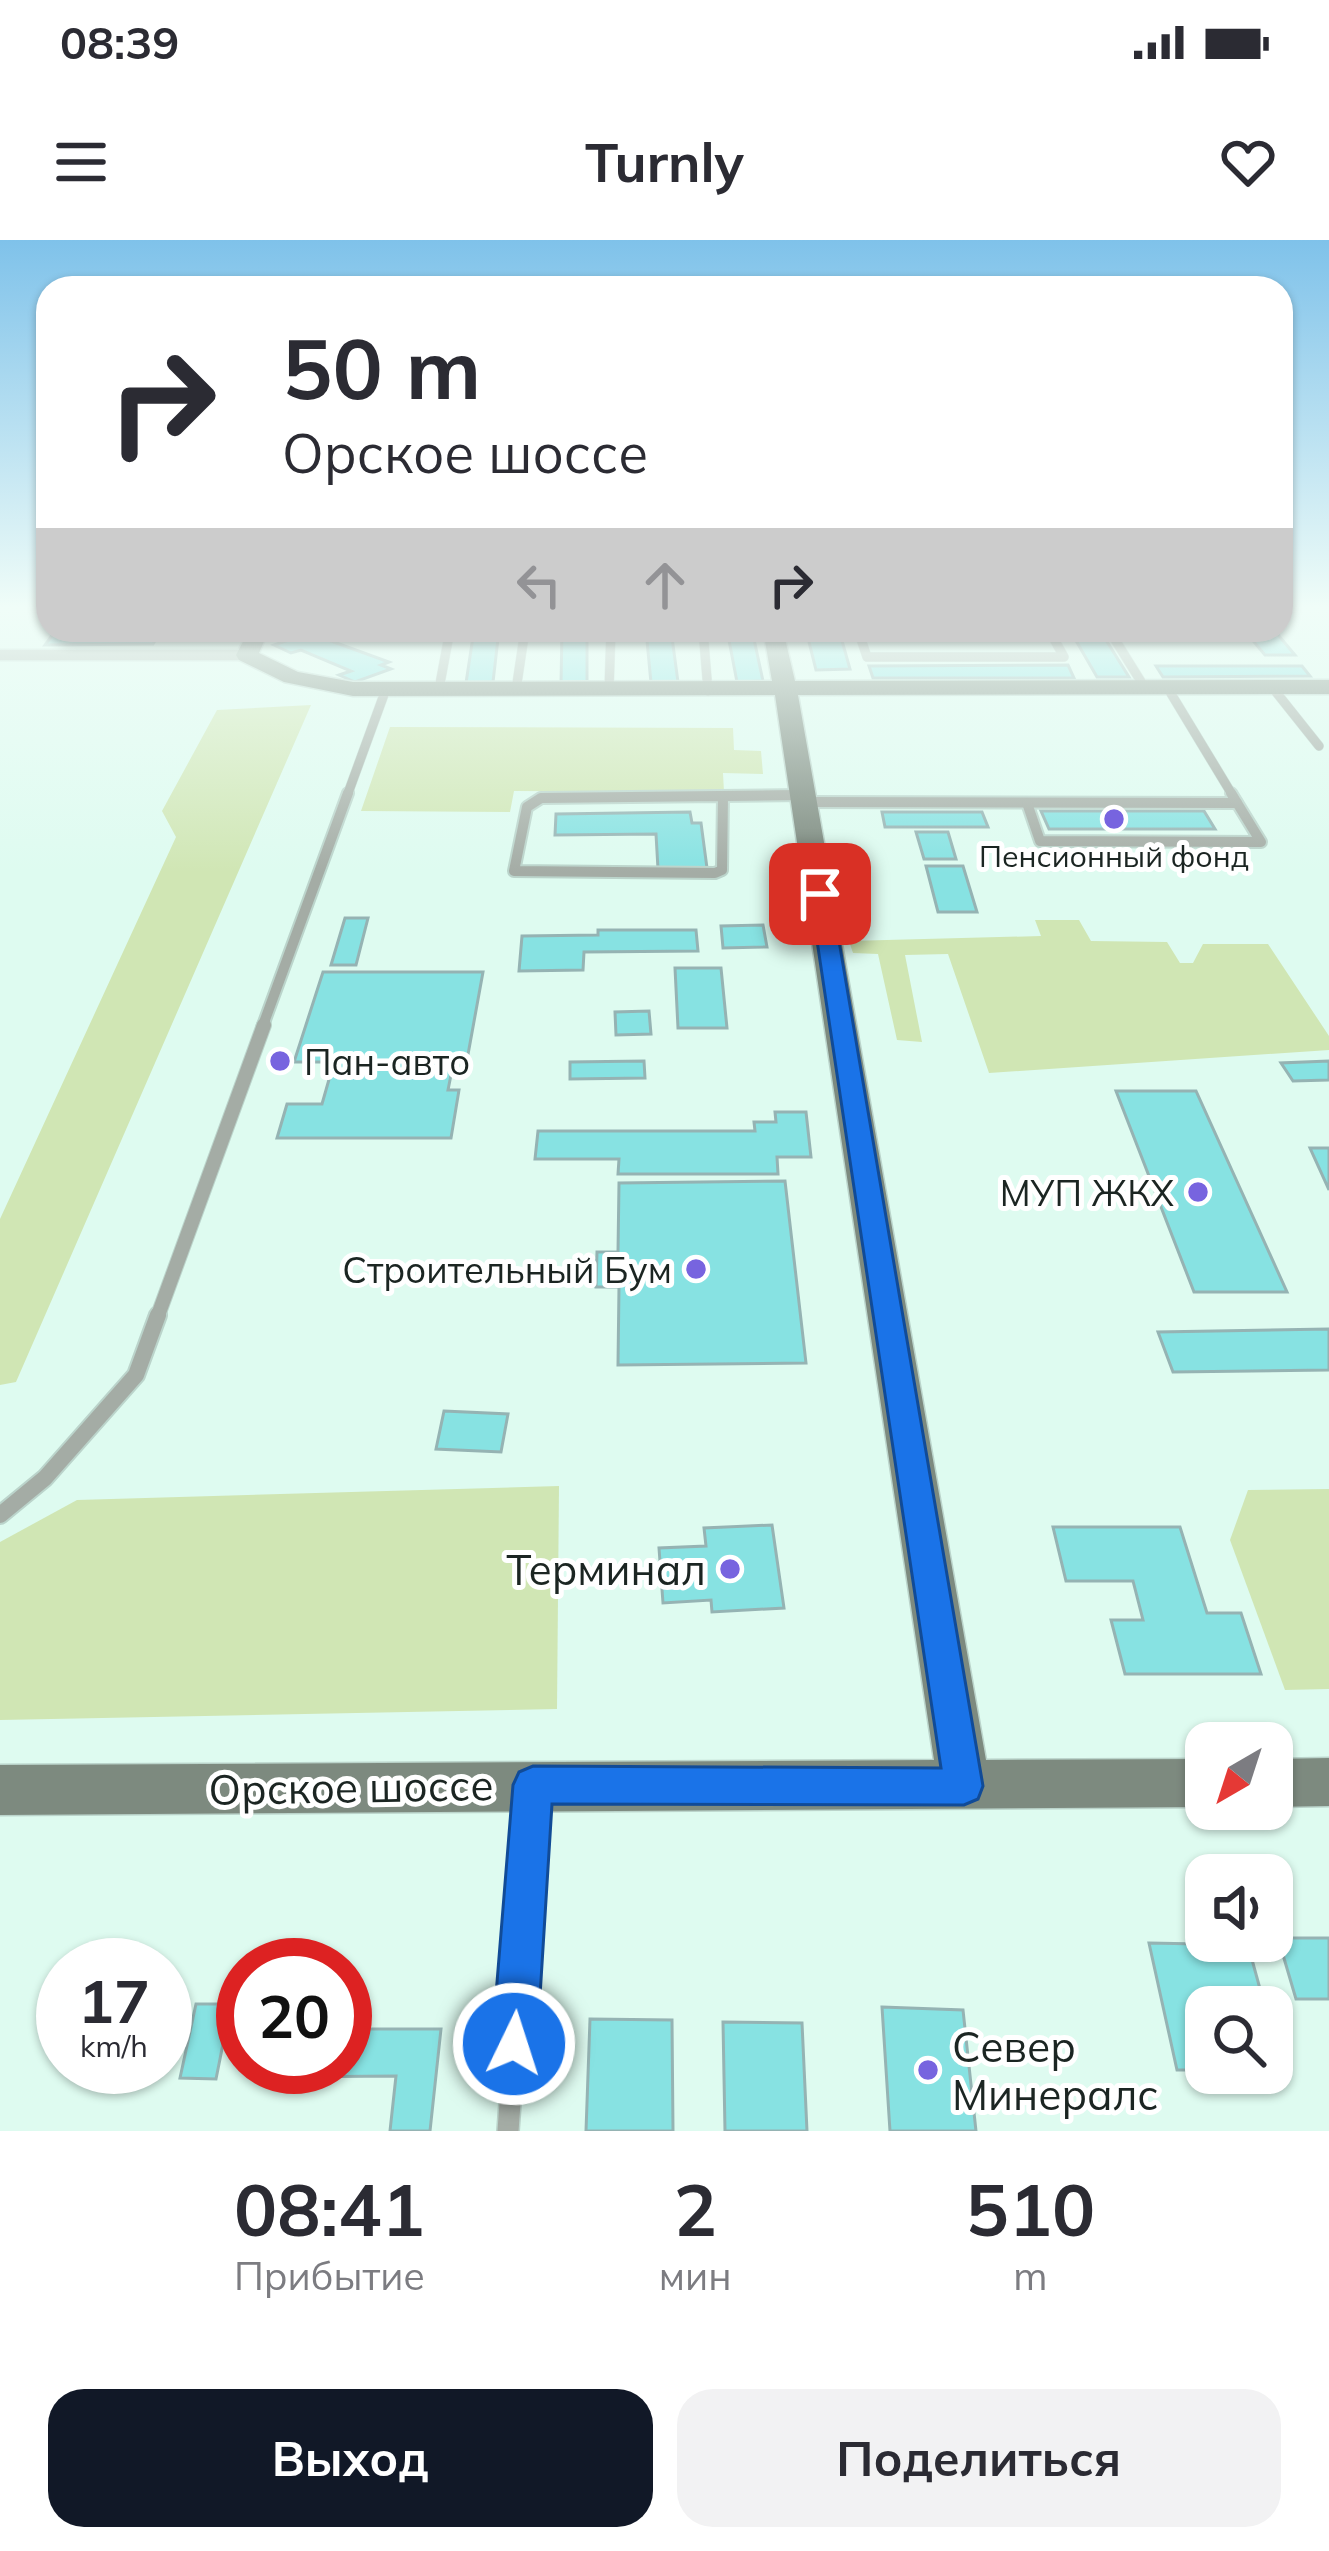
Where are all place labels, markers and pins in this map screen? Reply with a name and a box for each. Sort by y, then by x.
marker: Пенсионный фонд [1101,806,1127,832]
place label: Пенсионный фонд [979,837,1249,875]
pin [769,843,871,945]
place label: Пан-авто [304,1039,470,1084]
marker: Пан-авто [267,1048,293,1074]
place label: МУП ЖКХ [1000,1170,1175,1215]
marker: МУП ЖКХ [1185,1179,1211,1205]
place label: Строительный Бум [342,1247,672,1292]
marker: Строительный Бум [683,1256,709,1282]
place label: Терминал [506,1543,706,1596]
marker: Терминал [717,1556,743,1582]
place label: Север Минералс [952,2020,1159,2121]
marker: Север Минералс [915,2057,941,2083]

